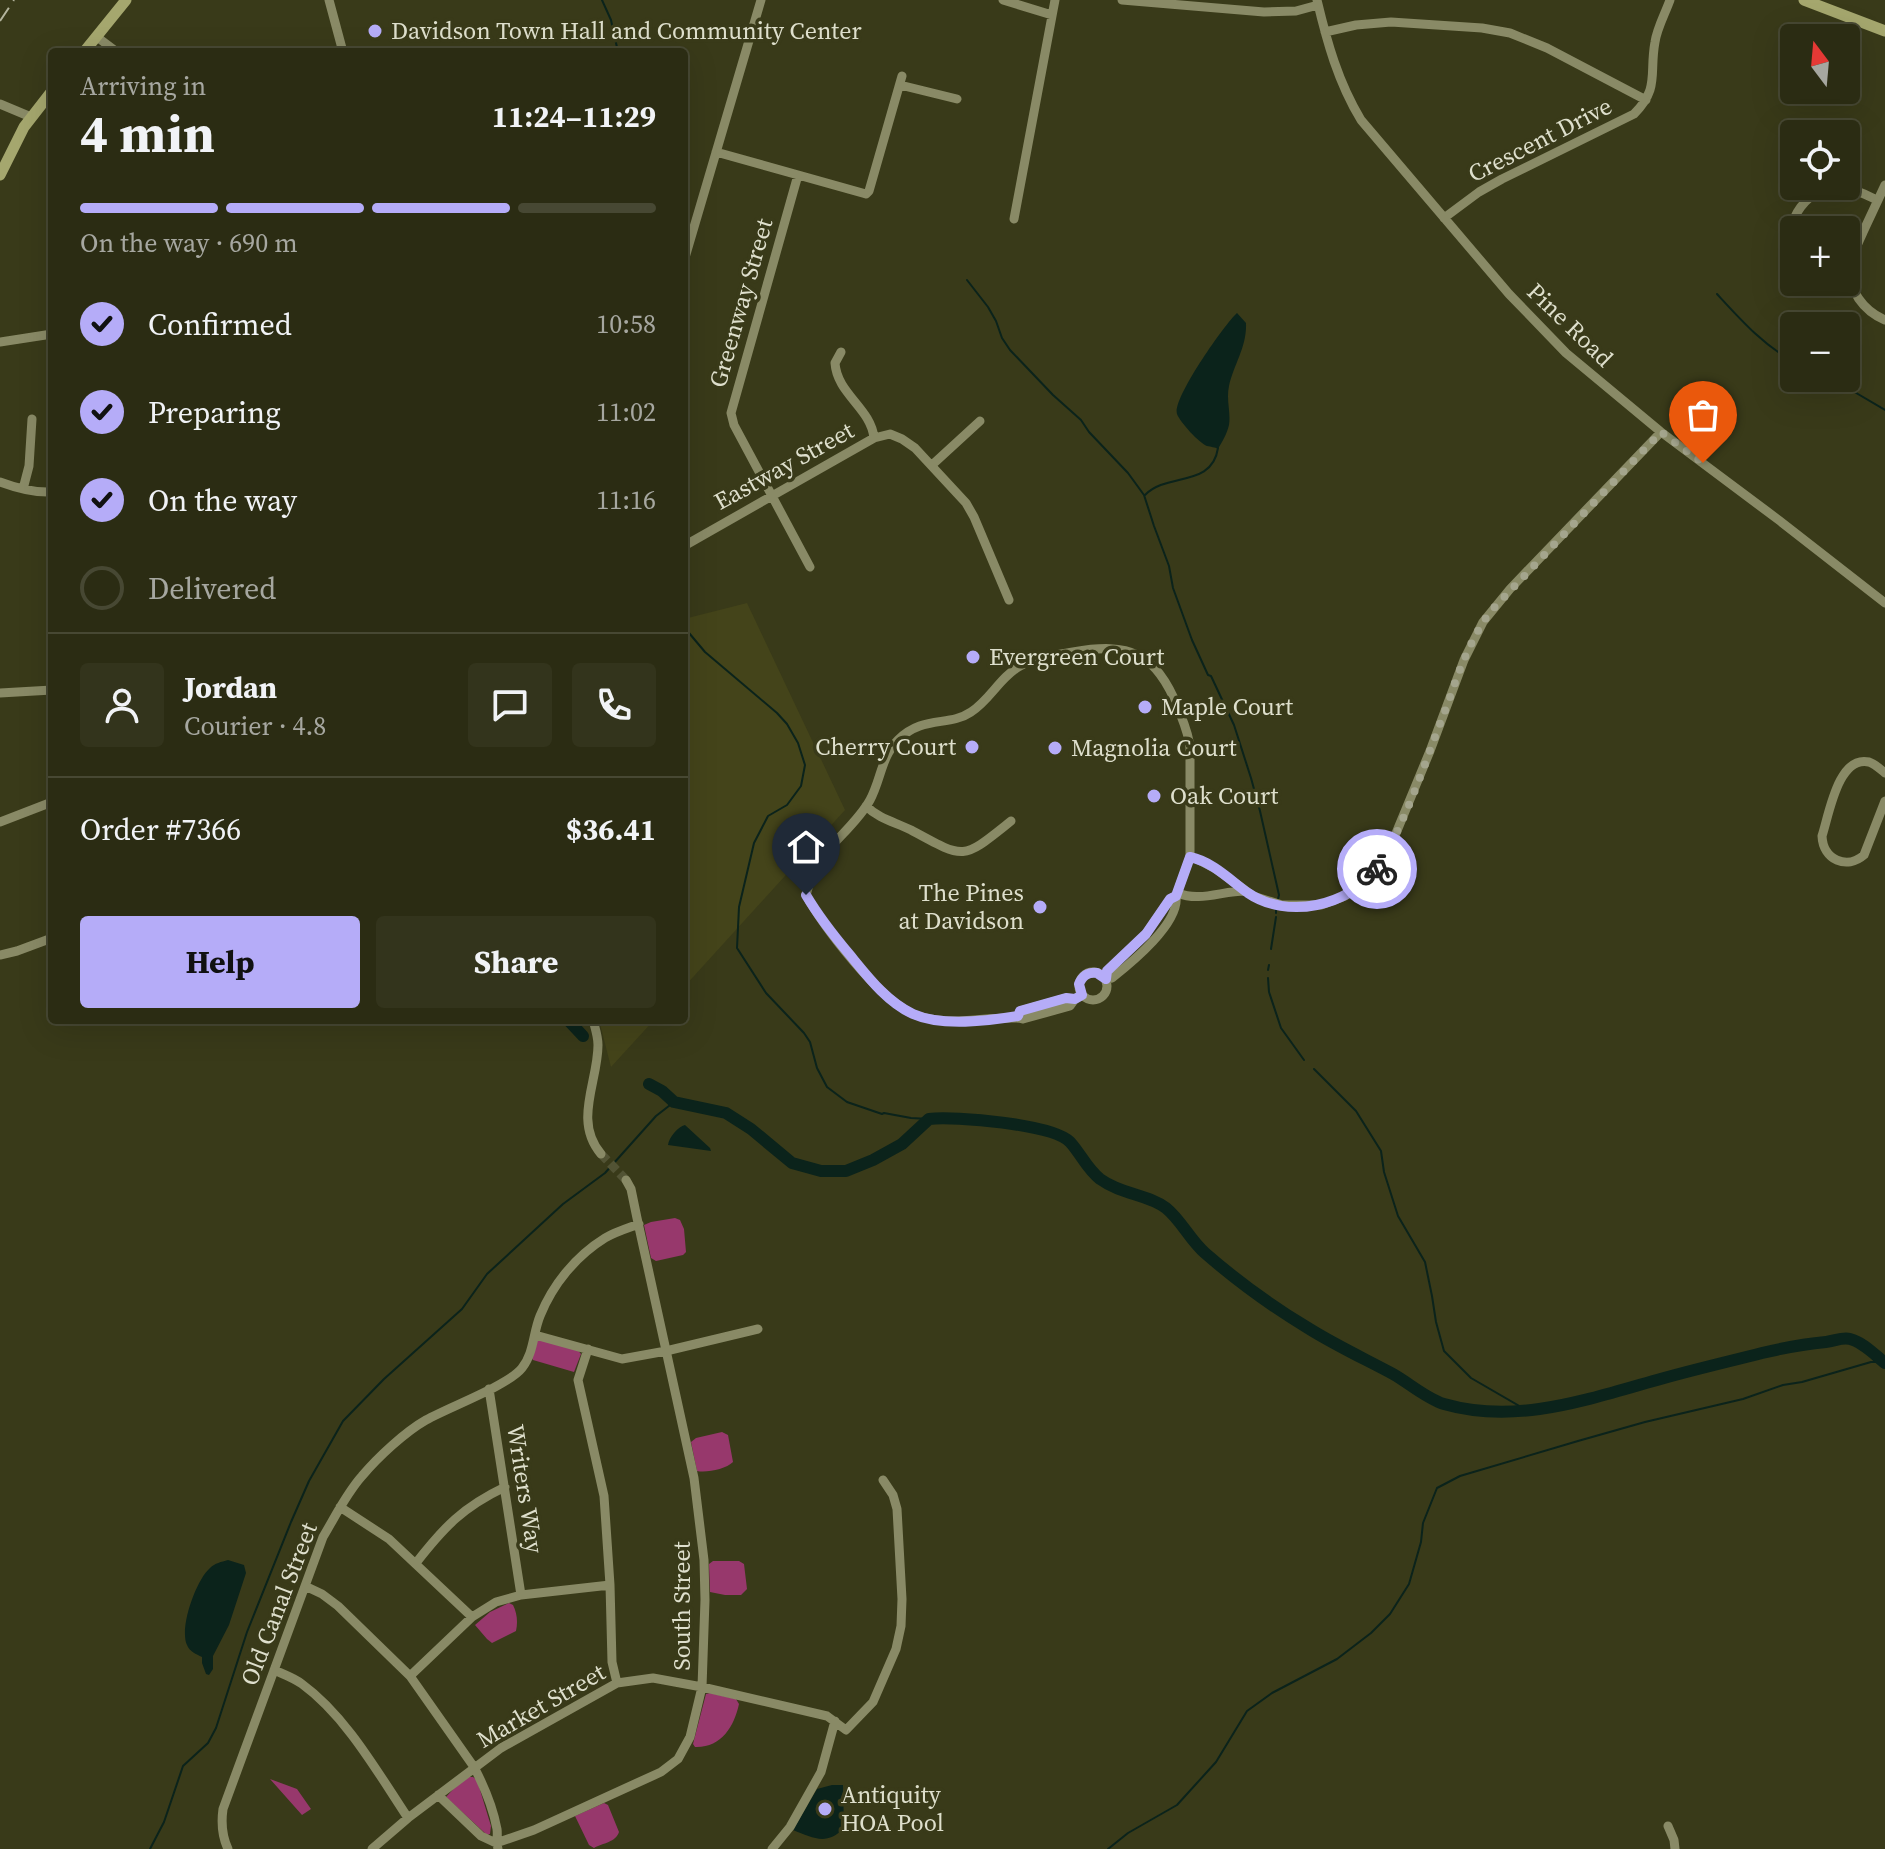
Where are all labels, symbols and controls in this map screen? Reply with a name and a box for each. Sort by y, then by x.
place label: Davidson Town Hall and Community Center [391,14,862,47]
marker: Davidson Town Hall and Community Center [366,22,384,40]
north arrow [1780,24,1860,104]
map controls [1780,24,1860,392]
text: Arriving in [80,68,206,104]
street label: Crescent Drive [1462,89,1617,190]
text: 11:24–11:29 [492,96,656,137]
text: 4 min [80,98,215,169]
button: locate [1780,120,1860,200]
street label: Greenway Street [701,214,780,391]
button: + [1780,216,1860,296]
text: On the way · 690 m [80,225,298,261]
street label: Pine Road [1520,275,1621,374]
icon: check [80,302,124,346]
text: Confirmed [148,304,292,345]
text: 10:58 [596,306,656,342]
button: − [1780,312,1860,392]
pin [1669,381,1737,463]
icon: check [80,390,124,434]
text: Preparing [148,392,281,433]
icon: bag [1681,393,1725,437]
text: 11:02 [596,394,656,430]
street label: Eastway Street [708,413,860,518]
icon: check [80,478,124,522]
text: On the way [148,480,297,521]
text: 11:16 [596,482,656,518]
text: Delivered [148,568,276,609]
place label: Evergreen Court [989,640,1164,673]
marker: Evergreen Court [964,648,982,666]
button: person [80,663,164,747]
button: chat [468,663,552,747]
button: phone [572,663,656,747]
text: Jordan [184,667,277,708]
place label: Maple Court [1161,690,1293,723]
marker: Maple Court [1136,698,1154,716]
text: Courier · 4.8 [184,708,326,744]
place label: Cherry Court [815,730,956,763]
place label: Magnolia Court [1071,731,1237,764]
marker: Cherry Court [963,738,981,756]
marker: Magnolia Court [1046,739,1064,757]
place label: Oak Court [1170,779,1279,812]
marker: Oak Court [1145,787,1163,805]
text: Order #7366 [80,809,241,850]
text: $36.41 [566,809,656,850]
pin [772,813,840,895]
icon: home [784,825,828,869]
courier [1337,829,1417,909]
icon: bike [1355,847,1399,891]
place label: The Pines at Davidson [899,876,1024,937]
marker: The Pines at Davidson [1031,898,1049,916]
button: Help [80,916,360,1008]
button: Share [376,916,656,1008]
street label: Writers Way [499,1422,552,1556]
street label: Old Canal Street [232,1517,325,1690]
street label: South Street [665,1541,698,1671]
street label: Market Street [470,1655,611,1756]
place label: Antiquity HOA Pool [841,1778,944,1839]
marker: Antiquity HOA Pool [816,1800,834,1818]

